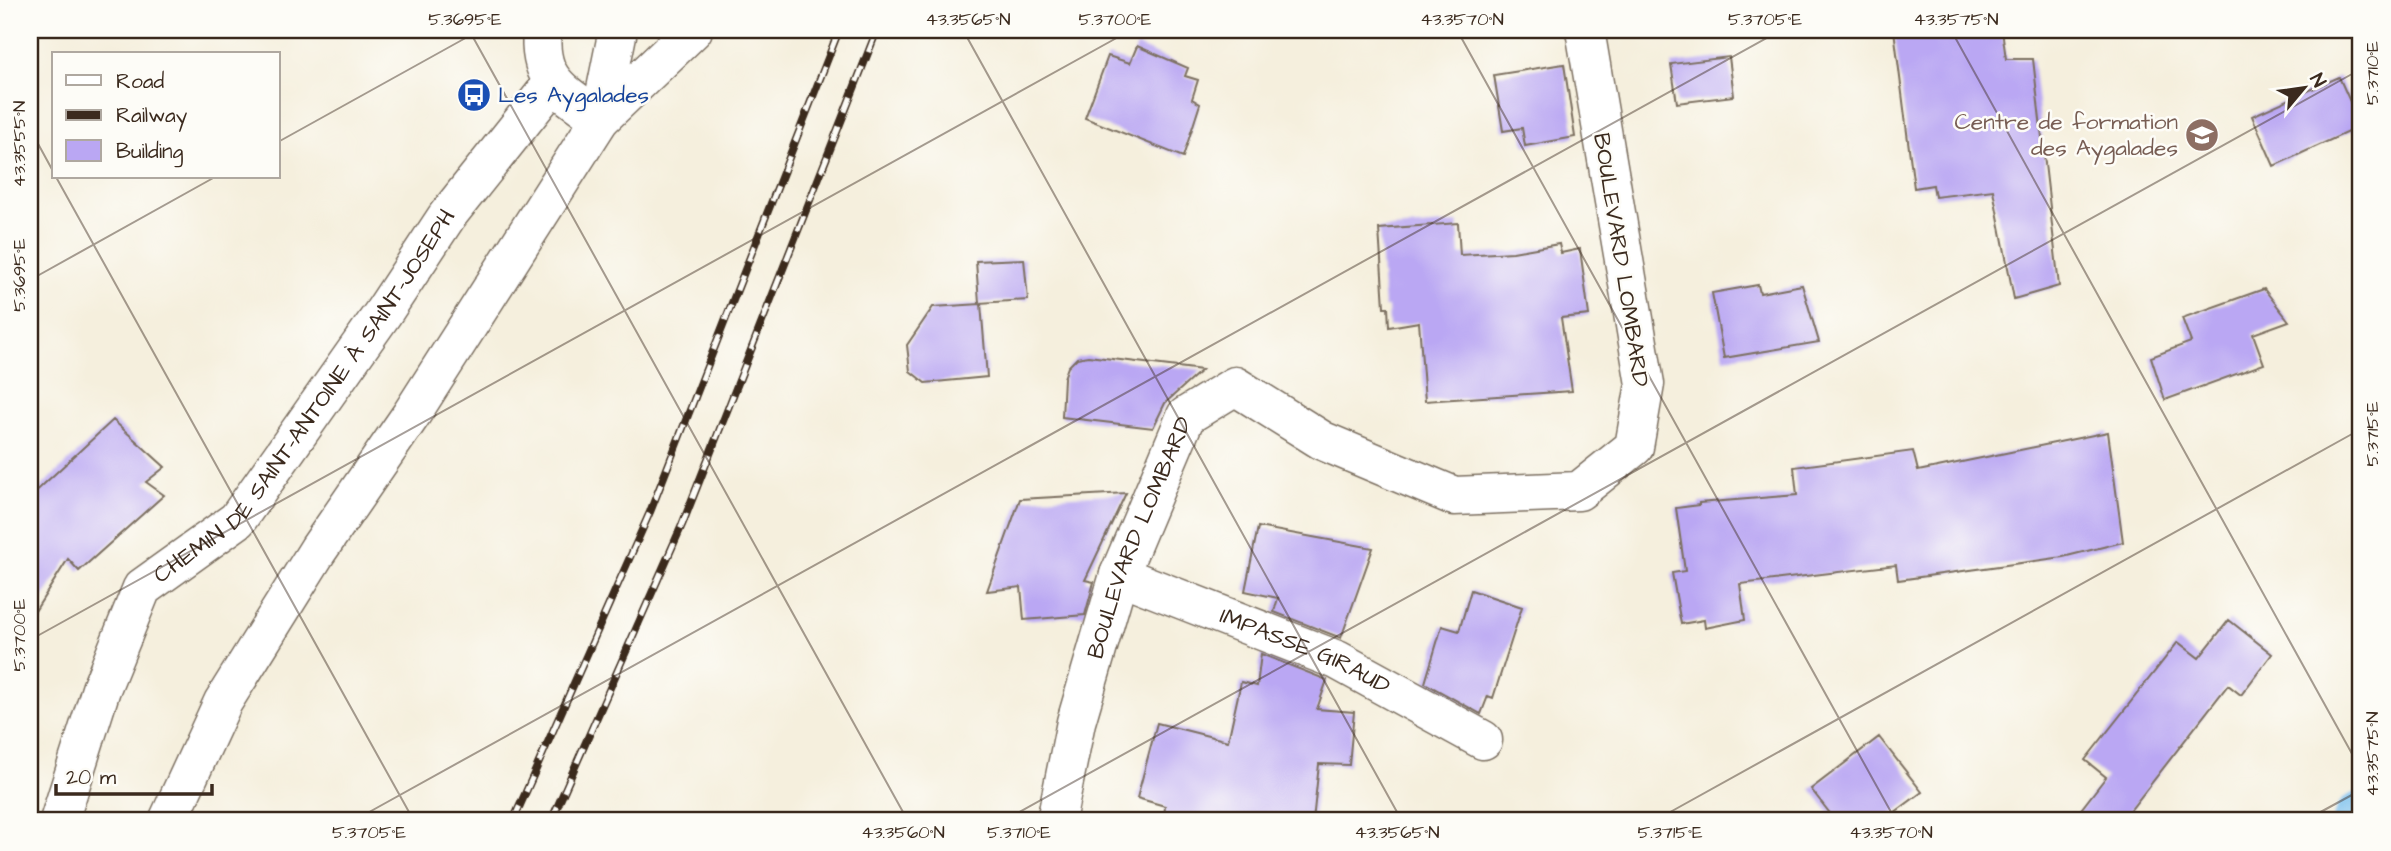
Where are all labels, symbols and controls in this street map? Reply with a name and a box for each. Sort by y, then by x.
text: 5.3695°E [428,7,502,32]
text: 43.3565°N [925,7,1011,32]
text: 5.3700°E [1079,7,1152,32]
text: 43.3570°N [1420,7,1504,32]
text: 5.3705°E [1728,7,1802,32]
text: 43.3575°N [1914,7,1998,32]
text: 5.3710°E [2360,41,2385,105]
legend [52,52,280,178]
north arrow [2268,52,2338,122]
text: Road [116,67,164,96]
text: N [2303,69,2332,92]
bus stop icon: Les Aygalades [455,76,493,114]
place label: Les Aygalades [498,79,649,112]
text: 43.3555°N [7,101,32,187]
text: Railway [116,101,188,132]
place label: Centre de formation des Aygalades [1955,106,2178,165]
school or university icon: Centre de formation des Aygalades [2183,116,2221,154]
street label: BOULEVARD LOMBARD [1585,131,1657,389]
text: Building [116,137,184,168]
street label: CHEMIN DE SAINT-ANTOINE À SAINT-JOSEPH [147,203,463,591]
text: 5.3695°E [7,238,32,312]
text: 5.3715°E [2360,401,2385,467]
street label: BOULEVARD LOMBARD [1079,412,1200,663]
text: 5.3700°E [7,598,32,671]
street label: IMPASSE GIRAUD [1215,600,1396,702]
text: 43.3575°N [2360,712,2385,796]
scale bar [56,753,212,797]
text: 20 m [66,763,117,792]
text: 5.3705°E [332,820,406,845]
text: 43.3560°N [861,820,945,845]
text: 5.3710°E [987,820,1051,845]
text: 43.3565°N [1354,820,1440,845]
text: 5.3715°E [1637,820,1703,845]
text: 43.3570°N [1849,820,1933,845]

